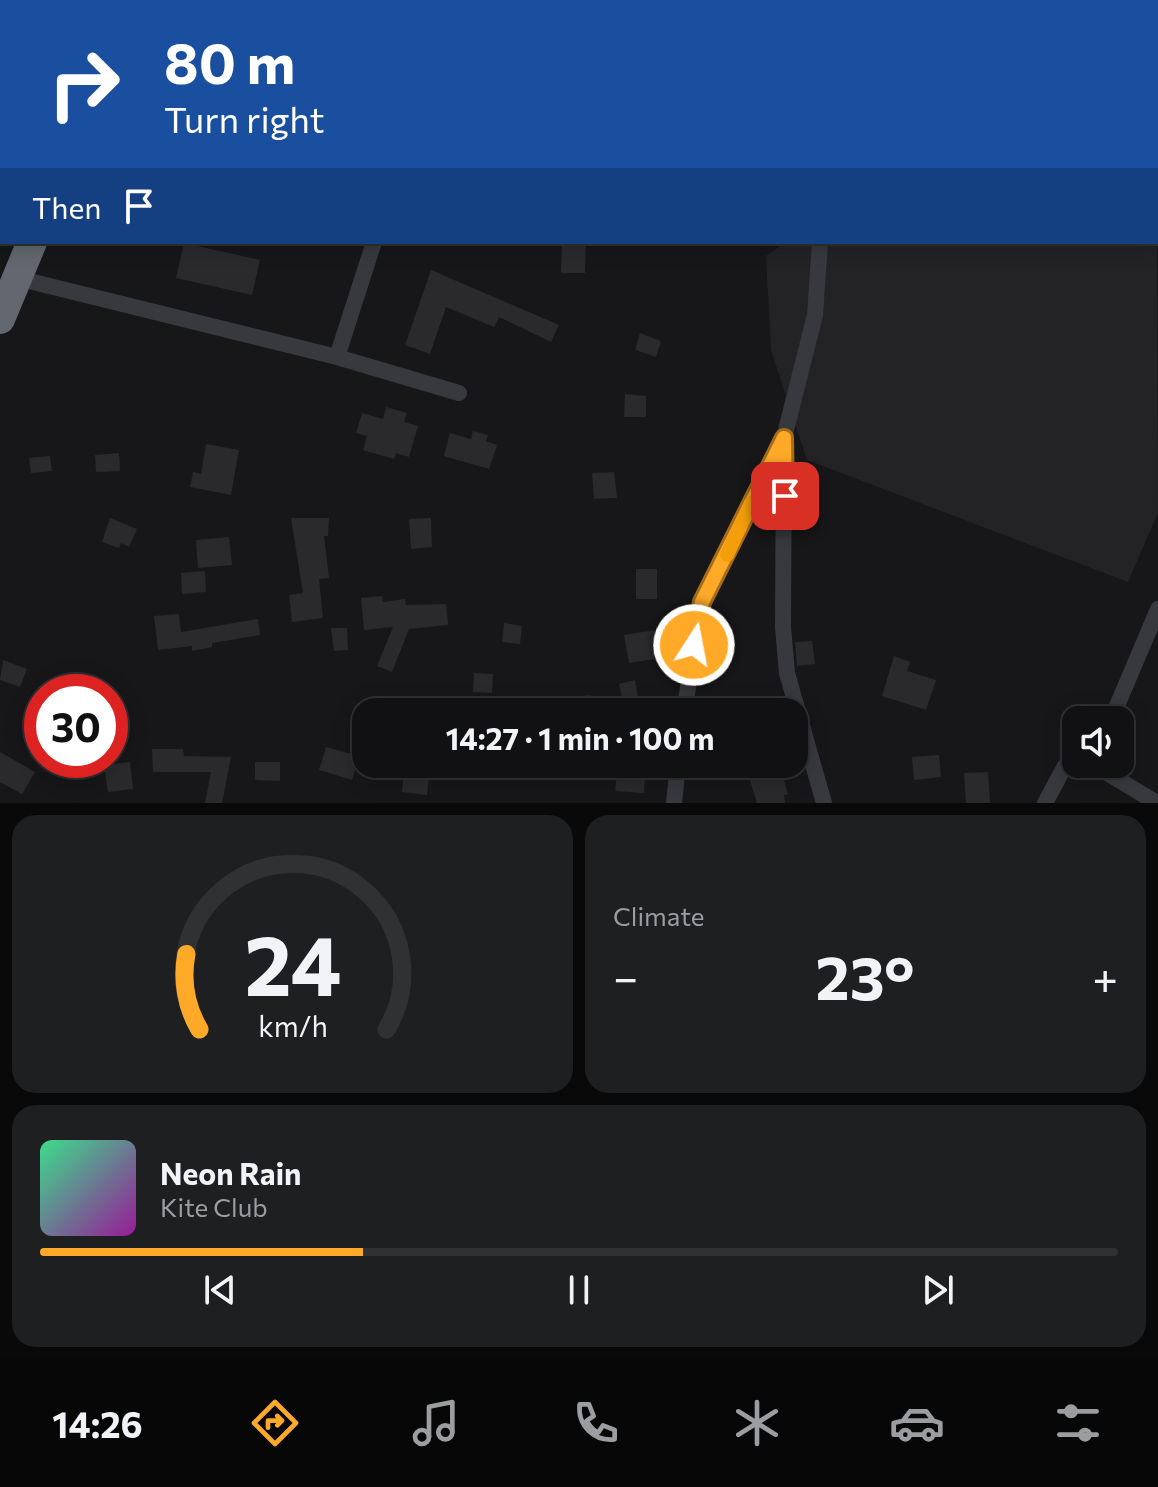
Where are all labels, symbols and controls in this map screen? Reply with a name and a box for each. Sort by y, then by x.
text: 80 m [164,27,295,96]
icon: right [32,32,136,136]
text: Turn right [164,96,325,140]
icon: arrive [117,184,161,228]
text: Then [32,188,101,225]
pin [751,462,819,530]
icon: arrive [763,474,807,518]
position arrow [652,603,736,687]
speed limit sign: 30 [24,674,128,778]
map controls [1062,706,1134,778]
button: sound [1062,706,1134,778]
text: 14:27 · 1 min · 100 m [446,719,714,756]
text: Climate [613,900,705,931]
text: 24 [244,911,341,1013]
text: 23° [816,939,915,1012]
text: − [613,949,638,1003]
text: + [1092,949,1118,1003]
text: km/h [258,1008,327,1043]
text: Neon Rain [160,1154,301,1191]
text: Kite Club [160,1191,268,1222]
icon: previous [198,1268,242,1312]
icon: pause [557,1268,601,1312]
icon: next [916,1268,960,1312]
icon: directions [247,1395,303,1451]
icon: music [408,1395,464,1451]
icon: phone [568,1395,624,1451]
icon: climate [729,1395,785,1451]
icon: car [889,1395,945,1451]
icon: filters [1050,1395,1106,1451]
text: 14:26 [52,1401,143,1445]

